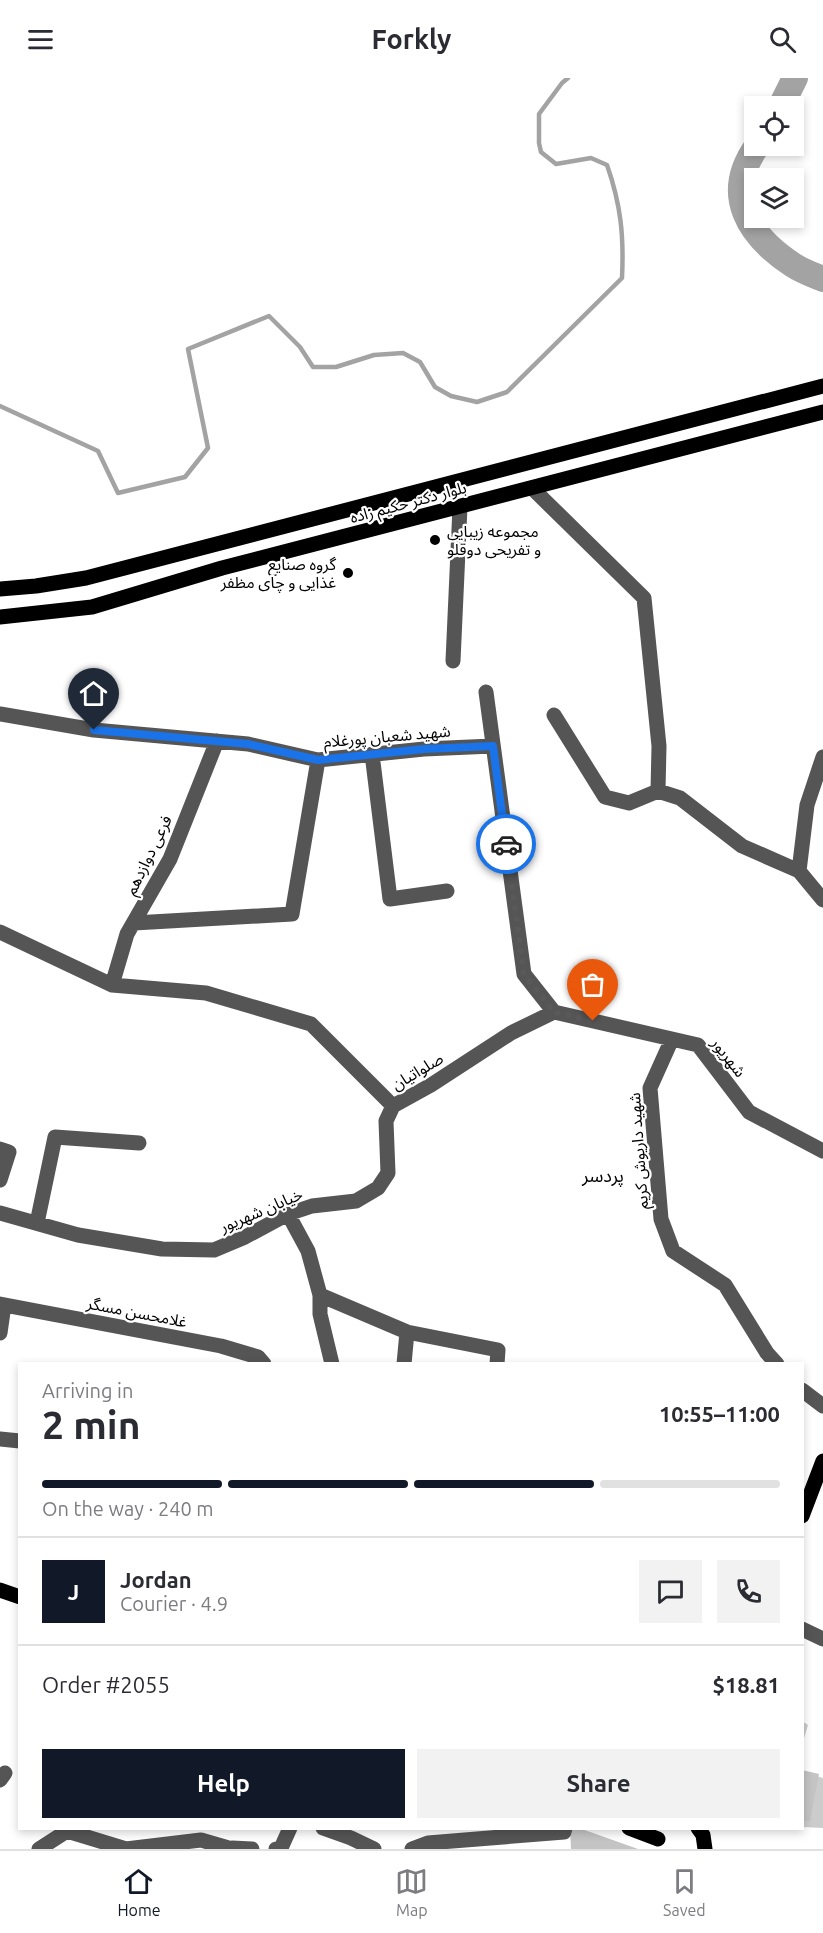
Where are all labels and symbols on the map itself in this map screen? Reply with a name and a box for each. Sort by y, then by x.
street label: بلوار دکتر حکیم زاده [348,478,469,530]
place label: مجموعه زیبایی و تفریحی دوقلو [447,522,541,559]
marker: مجموعه زیبایی و تفریحی دوقلو [428,533,442,547]
place label: گروه صنایع غذایی و چای مظفر [220,555,336,593]
marker: گروه صنایع غذایی و چای مظفر [341,566,355,580]
pin [68,668,119,730]
street label: شهید شعبان پورغلام [323,721,452,755]
street label: فرعی دوازدهم [121,812,179,900]
courier [476,814,536,874]
pin [567,959,618,1021]
street label: شهریور [707,1033,750,1081]
street label: صلواتیان [388,1049,447,1094]
street label: شهید داریوش کریم [625,1092,655,1210]
district label: پردسر [581,1165,624,1187]
street label: خیابان شهریور [216,1184,306,1237]
street label: غلامحسن مسگر [84,1293,189,1332]

